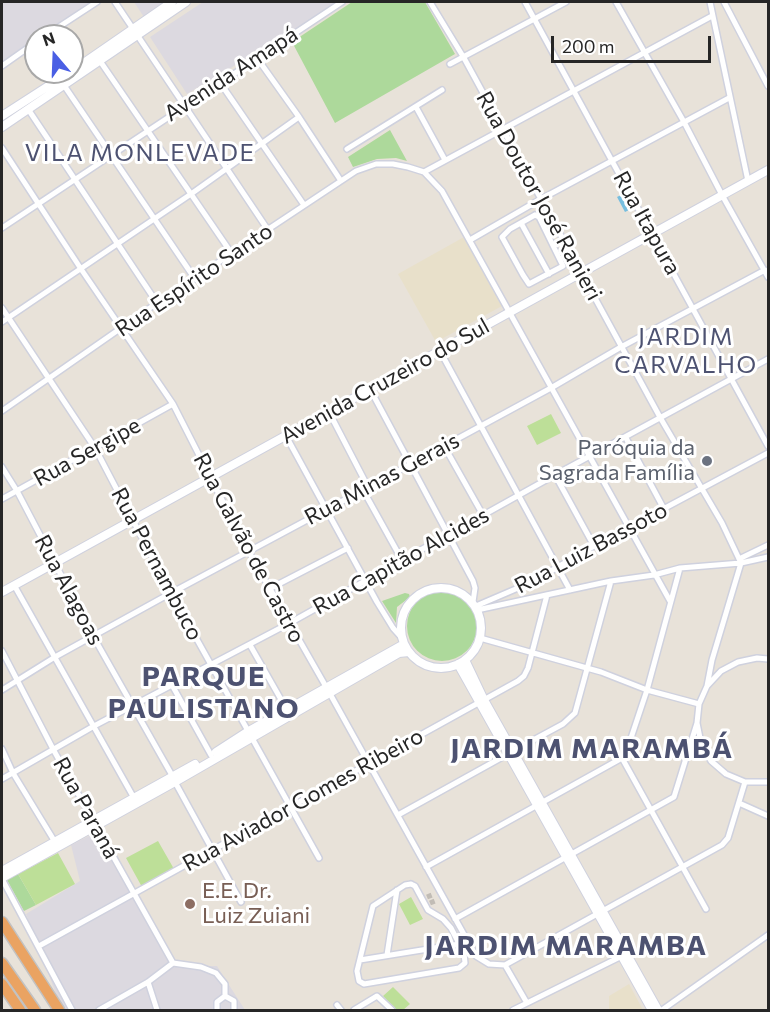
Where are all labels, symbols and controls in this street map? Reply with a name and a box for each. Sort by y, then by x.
street label: Avenida Amapá [159,21,303,127]
north arrow [24,24,84,84]
scale bar [554,24,714,62]
text: N [40,27,57,49]
text: 200 m [562,35,615,57]
street label: Rua Doutor José Ranieri [471,87,607,305]
district label: VILA MONLEVADE [25,139,255,167]
street label: Rua Itapura [608,166,686,280]
street label: Rua Espírito Santo [110,218,278,342]
street label: Avenida Cruzeiro do Sul [276,313,494,449]
district label: JARDIM CARVALHO [614,323,758,379]
street label: Rua Sergipe [29,412,145,492]
street label: Rua Minas Gerais [300,427,464,531]
place label: Paróquia da Sagrada Família [539,435,695,487]
street label: Rua Galvão de Castro [188,449,310,647]
marker: Paróquia da Sagrada Família [700,454,714,468]
street label: Rua Pernambuco [106,483,208,645]
street label: Rua Luiz Bassoto [510,497,672,599]
street label: Rua Capitão Alcides [308,502,494,620]
street label: Rua Alagoas [29,530,109,650]
district label: PARQUE PAULISTANO [108,660,300,726]
street label: Rua Aviador Gomes Ribeiro [178,723,428,877]
district label: JARDIM MARAMBÁ [450,732,734,766]
street label: Rua Paraná [47,753,125,863]
place label: E.E. Dr. Luiz Zuiani [202,878,310,930]
marker: E.E. Dr. Luiz Zuiani [183,897,197,911]
district label: JARDIM MARAMBA [424,929,708,963]

